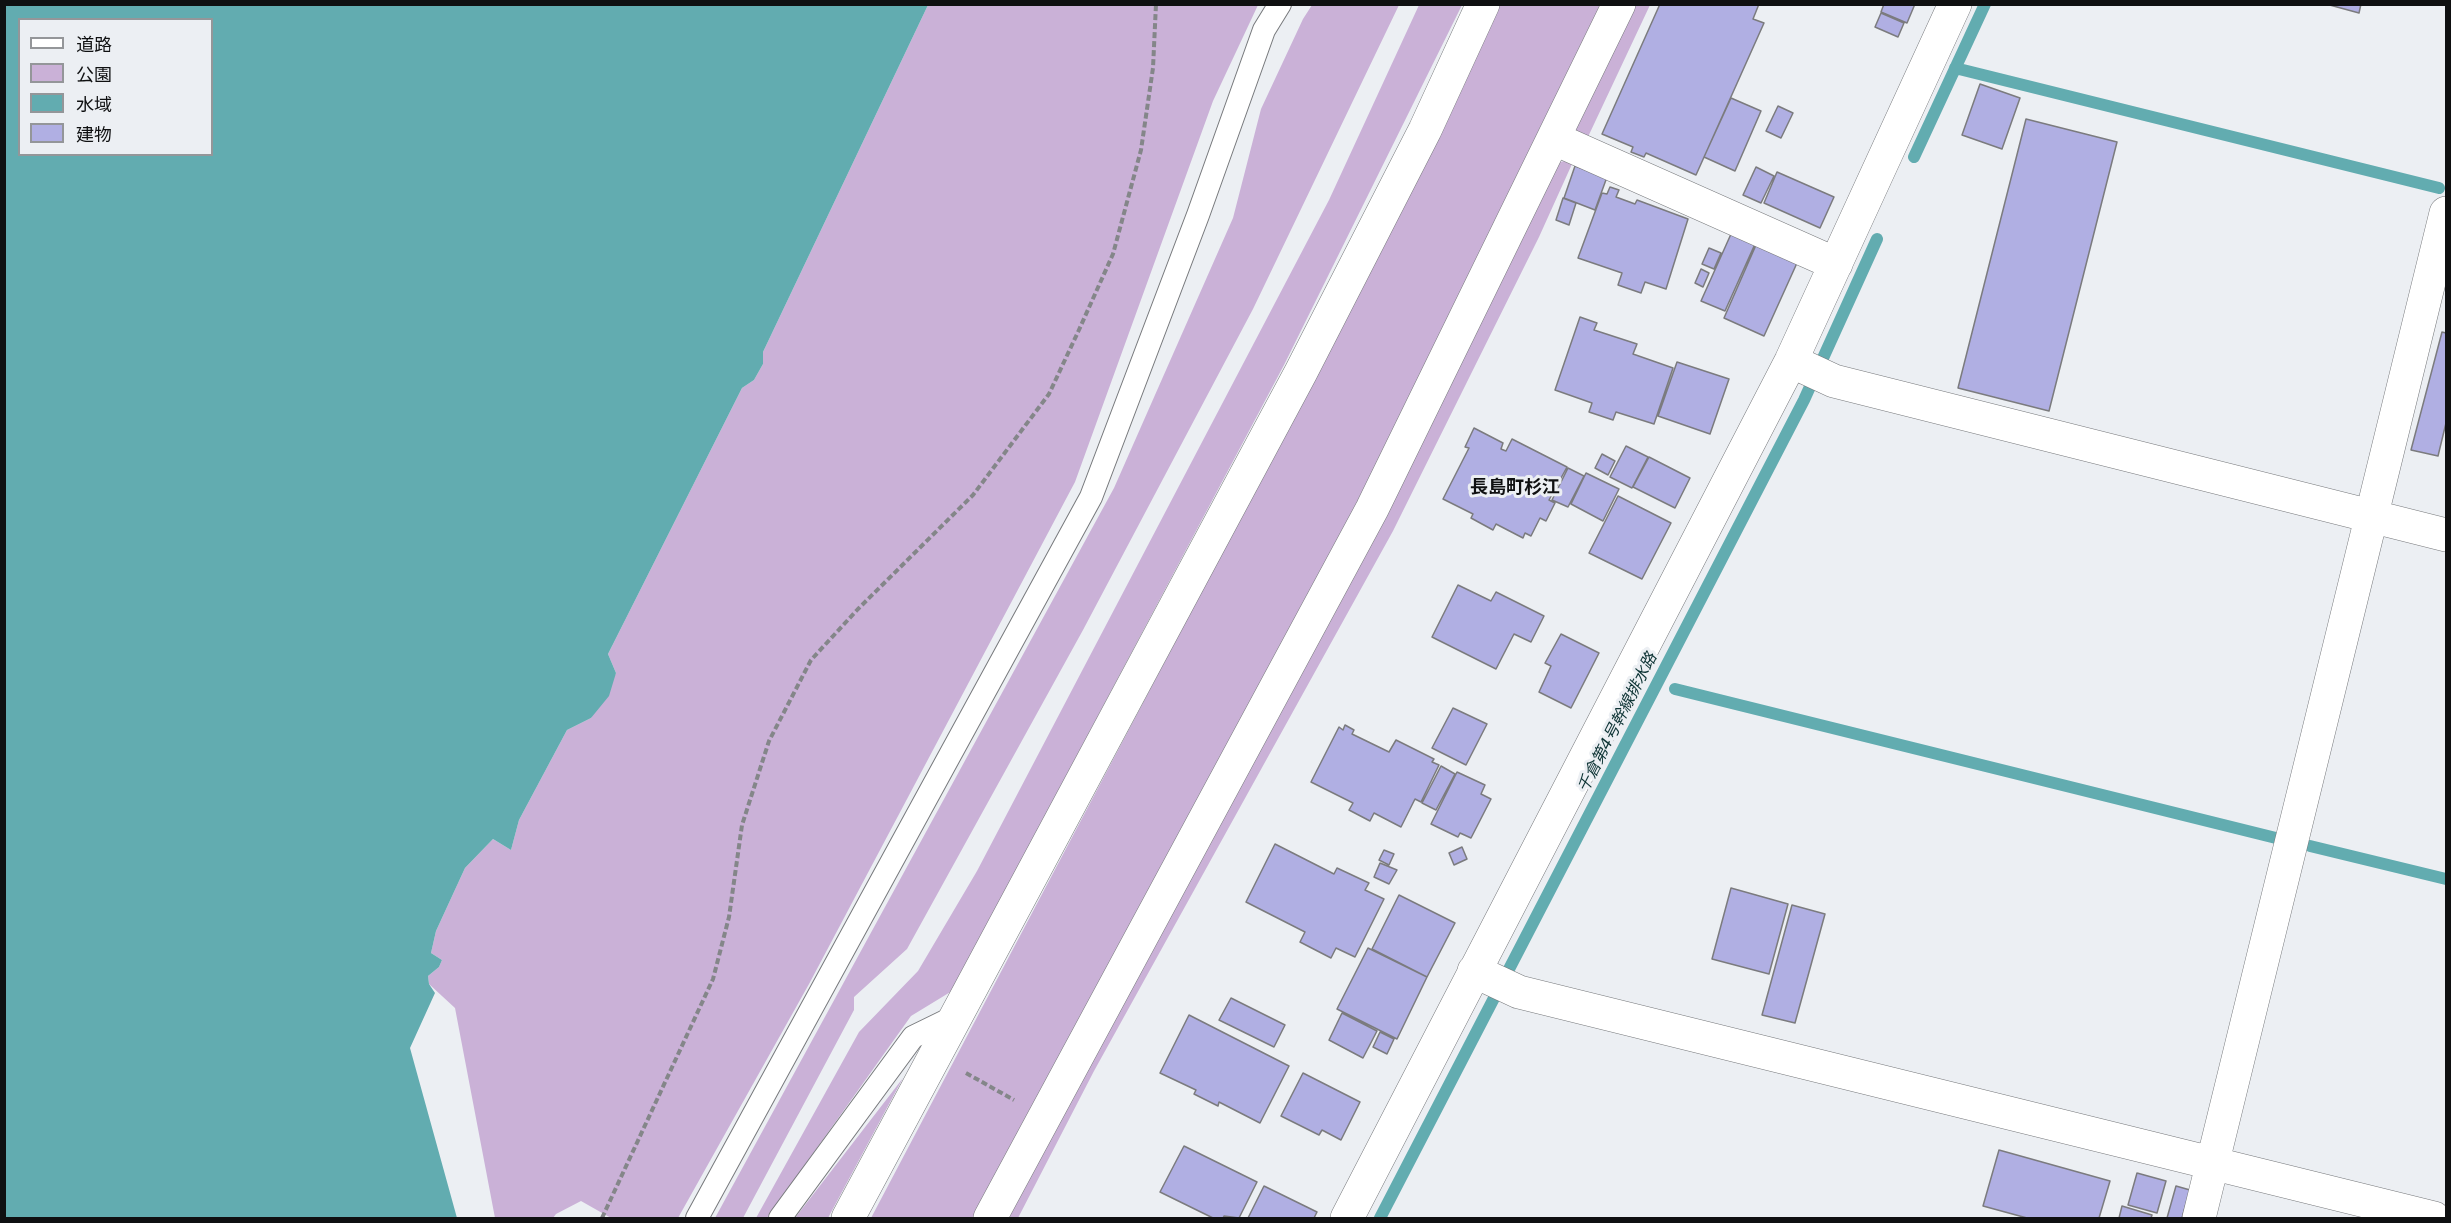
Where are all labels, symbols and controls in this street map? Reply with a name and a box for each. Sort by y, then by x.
legend [18,18,213,156]
text: 道路 [76,34,112,55]
text: 公園 [76,64,112,85]
text: 水域 [76,94,112,115]
text: 建物 [76,124,112,145]
district label: 長島町杉江 [1470,477,1560,499]
water label: 千倉第4号幹線排水路 [1574,650,1662,796]

